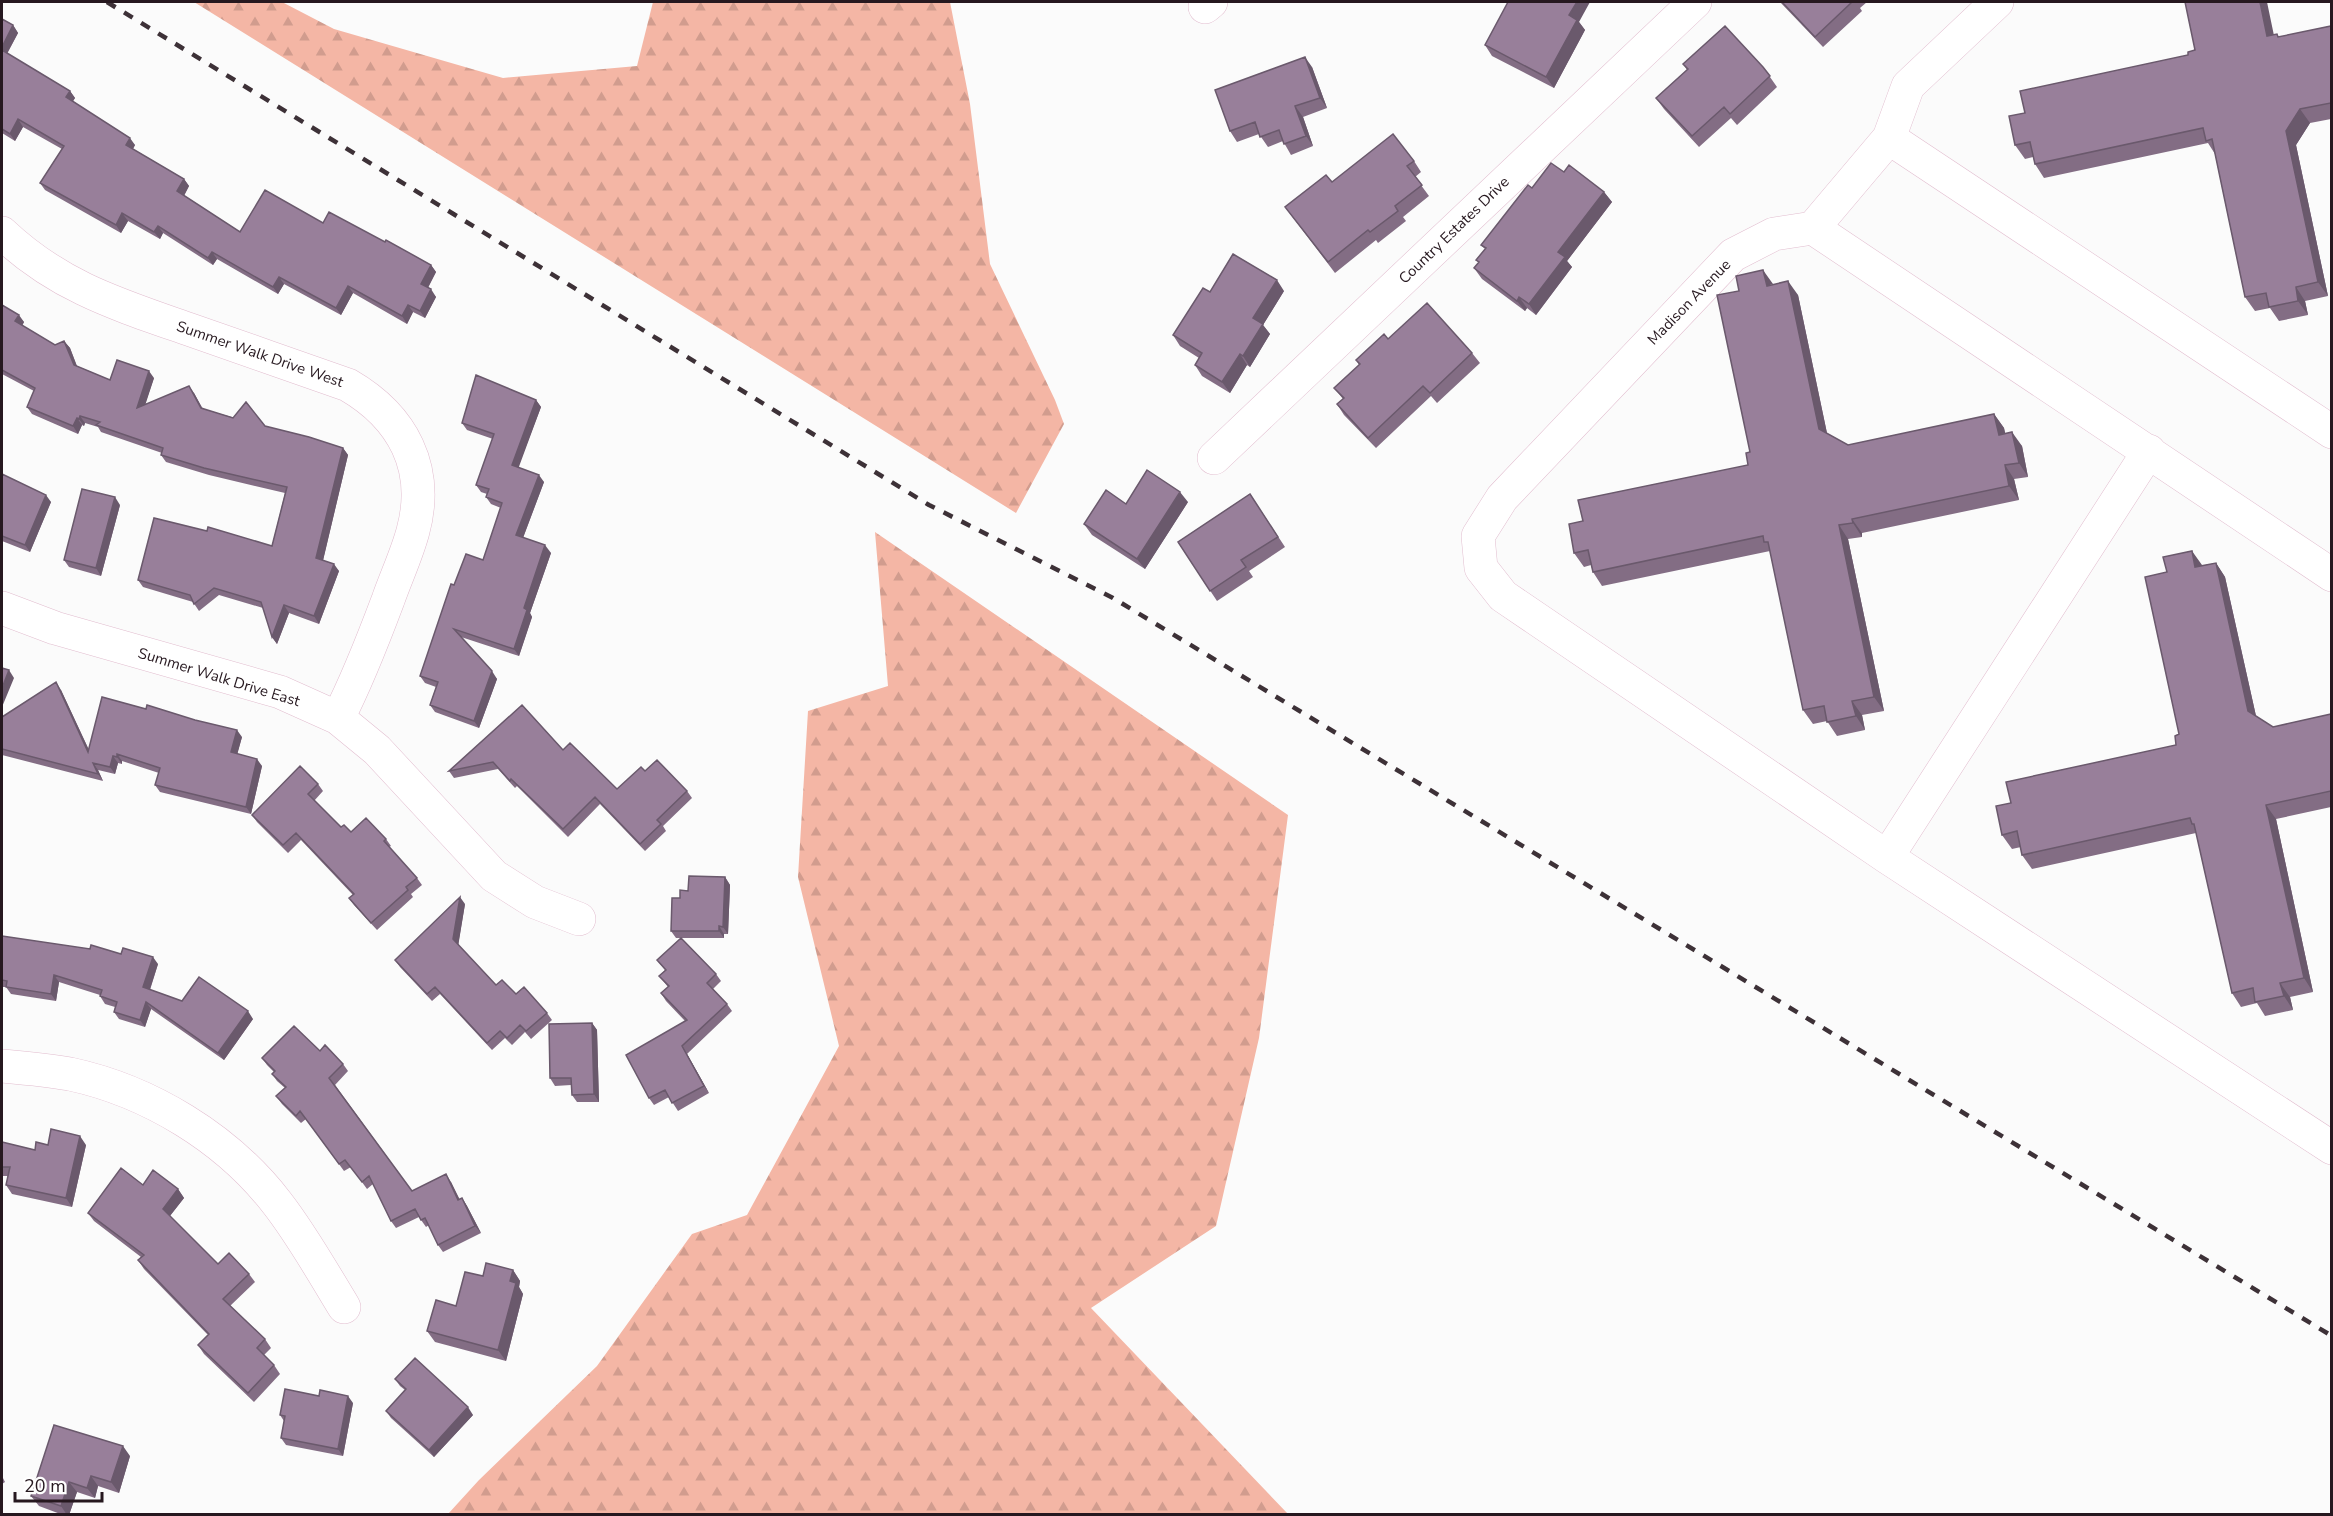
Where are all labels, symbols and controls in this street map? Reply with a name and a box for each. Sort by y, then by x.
street label: Country Estates Drive [1394,172,1514,288]
street label: Madison Avenue [1643,255,1735,349]
street label: Summer Walk Drive West [174,316,347,392]
street label: Summer Walk Drive East [136,643,303,711]
scale bar [15,1465,102,1503]
text: 20 m [24,1474,66,1498]

